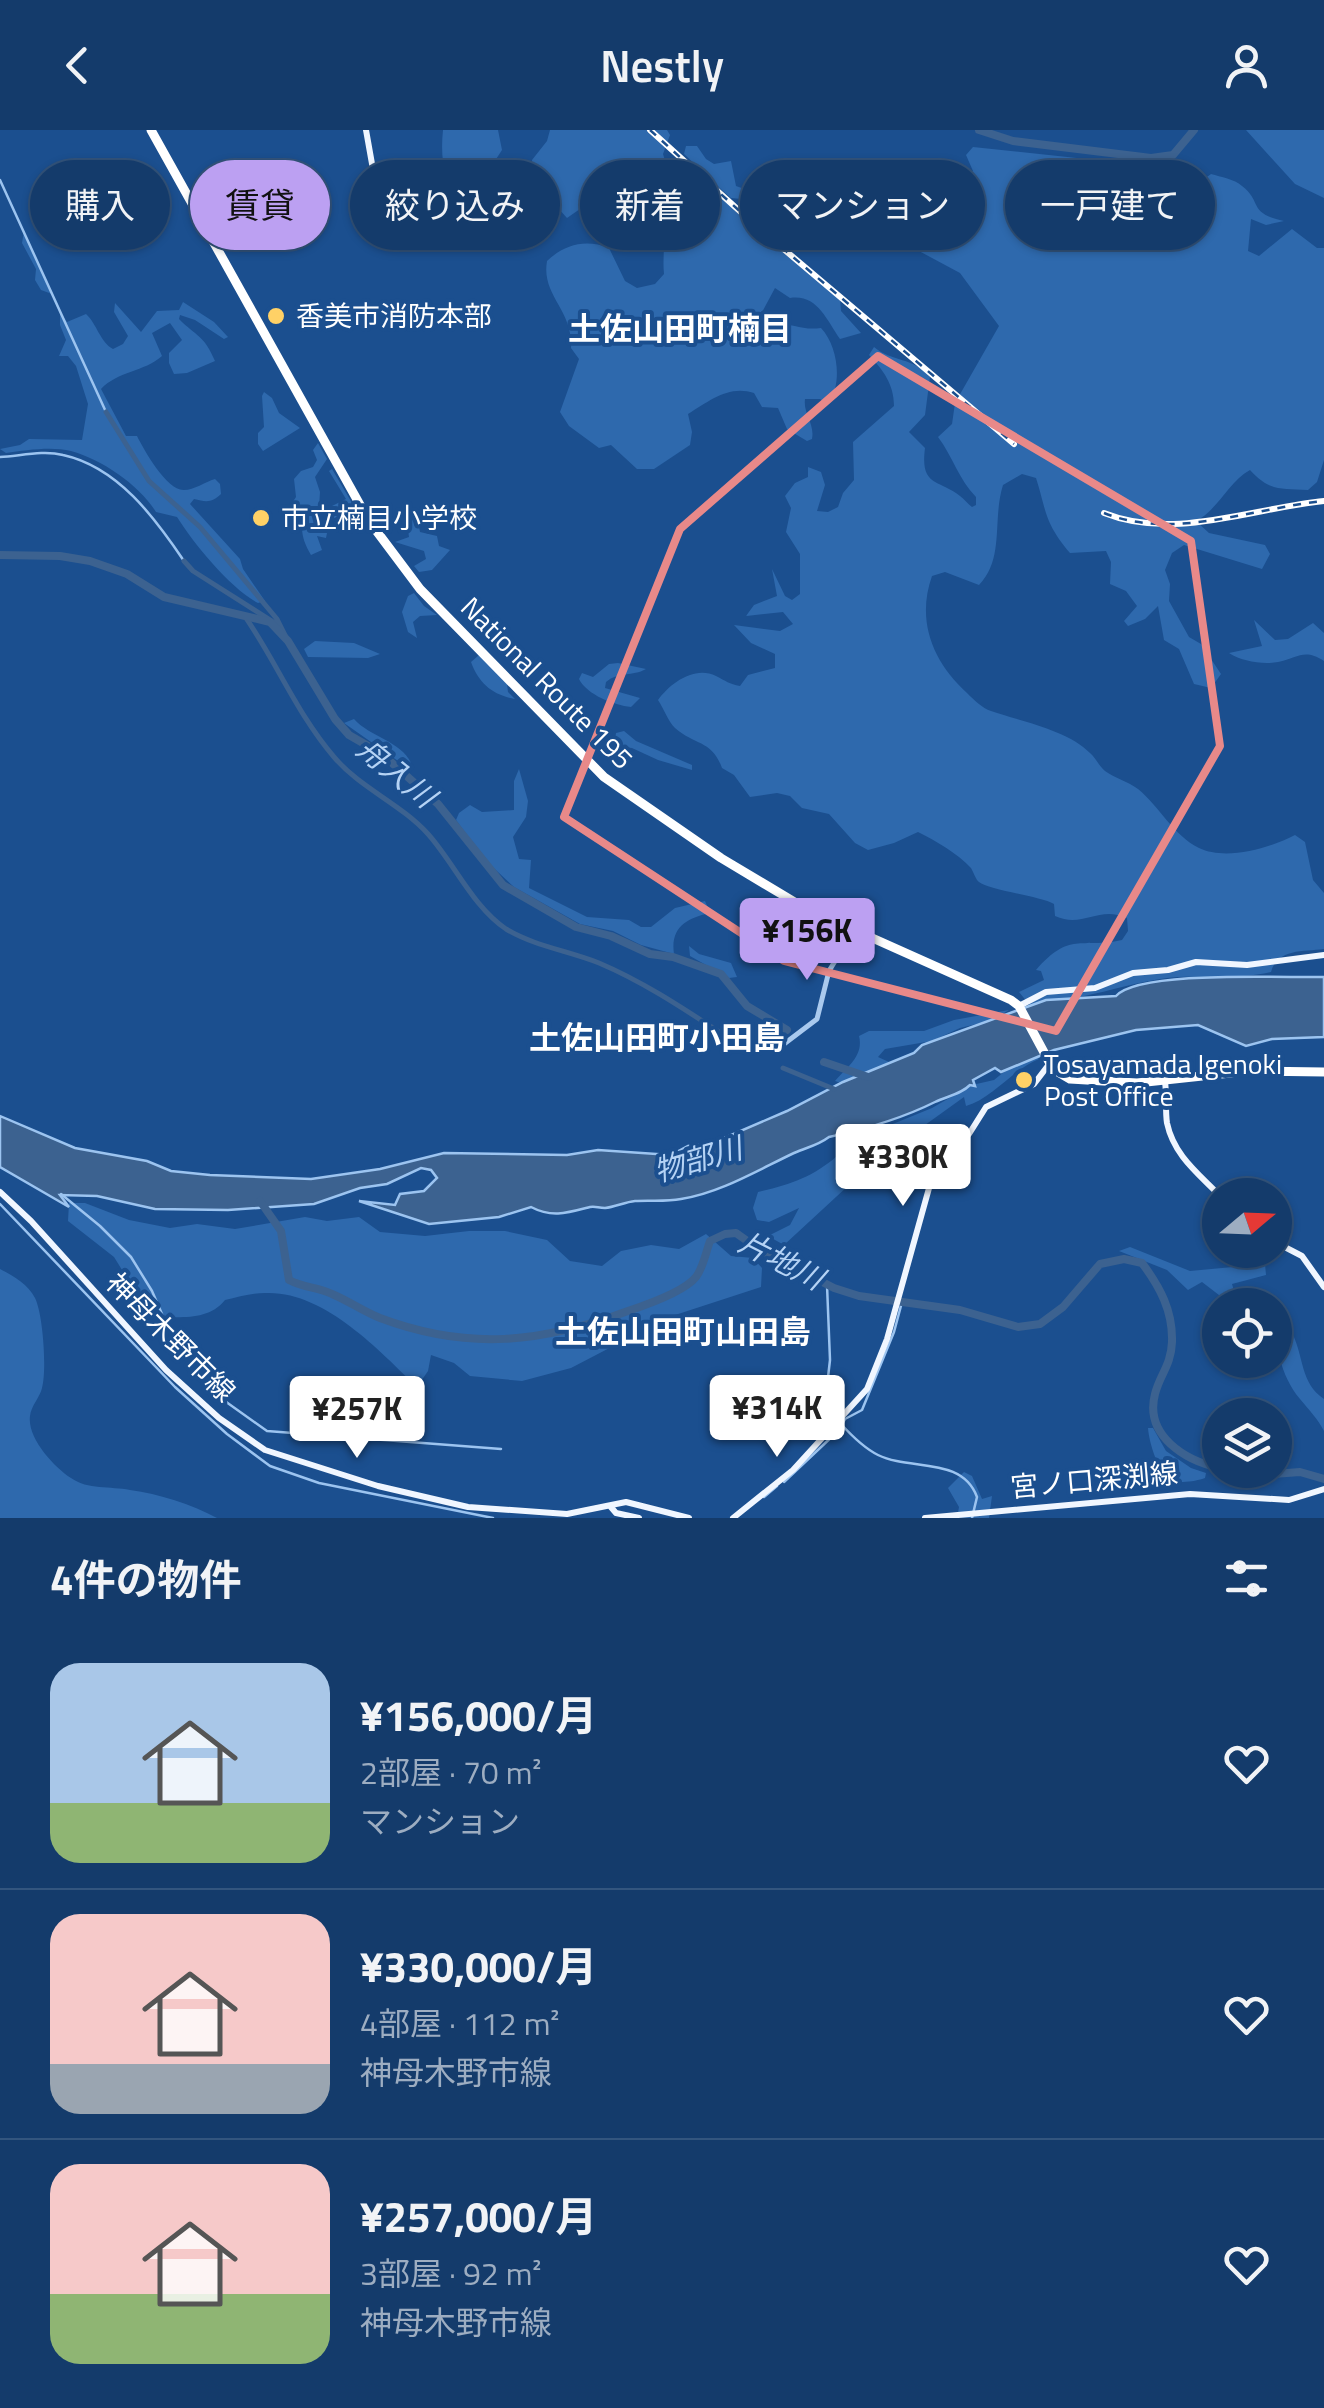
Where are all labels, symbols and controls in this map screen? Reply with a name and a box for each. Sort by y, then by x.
text: Nestly [600,31,724,99]
icon: back [50,38,105,93]
icon: person [1219,38,1274,93]
chip: 購入 [30,160,170,250]
chip: 賃貸 [190,160,330,250]
chip: 絞り込み [350,160,560,250]
chip: 新着 [580,160,720,250]
chip: マンション [740,160,985,250]
chip: 一戸建て [1005,160,1215,250]
place label: 香美市消防本部 [296,294,492,337]
district label: 土佐山田町楠目 [568,304,792,352]
marker: 香美市消防本部 [265,305,287,327]
place label: 市立楠目小学校 [281,496,477,539]
marker: 市立楠目小学校 [250,507,272,529]
street label: National Route 195 [451,586,644,779]
water label: 舟入川 [347,726,448,820]
pin: ¥156K [737,898,877,983]
text: ¥156K [762,906,852,954]
district label: 土佐山田町小田島 [529,1013,785,1061]
place label: Tosayamada Igenoki Post Office [1044,1042,1282,1117]
marker: Tosayamada Igenoki Post Office [1013,1069,1035,1091]
water label: 物部川 [648,1124,750,1194]
pin: ¥330K [833,1124,973,1209]
text: ¥330K [858,1132,948,1180]
north arrow [1202,1178,1292,1268]
map controls [1202,1178,1292,1488]
water label: 片地川 [731,1219,835,1302]
street label: 神母木野市線 [97,1262,246,1411]
button: locate [1202,1288,1292,1378]
district label: 土佐山田町山田島 [555,1307,811,1355]
pin: ¥314K [707,1375,847,1460]
pin: ¥257K [287,1376,427,1461]
text: ¥314K [732,1383,822,1431]
text: ¥257K [312,1384,402,1432]
button: layers [1202,1398,1292,1488]
street label: 宮ノ口深渕線 [1008,1451,1180,1508]
text: 4件の物件 [50,1547,242,1611]
icon: filters [1219,1551,1274,1606]
text: ¥156,000/月 [360,1683,597,1747]
icon: home [130,1703,250,1823]
icon: heart [1219,1736,1274,1791]
text: 2部屋 · 70 m² [360,1748,542,1796]
text: マンション [360,1797,520,1845]
text: ¥330,000/月 [360,1934,597,1998]
icon: home [130,1954,250,2074]
icon: heart [1219,1987,1274,2042]
text: 4部屋 · 112 m² [360,1999,559,2047]
text: 神母木野市線 [360,2048,552,2096]
text: ¥257,000/月 [360,2184,597,2248]
icon: home [130,2204,250,2324]
icon: heart [1219,2237,1274,2292]
text: 3部屋 · 92 m² [360,2249,542,2297]
text: 神母木野市線 [360,2298,552,2346]

